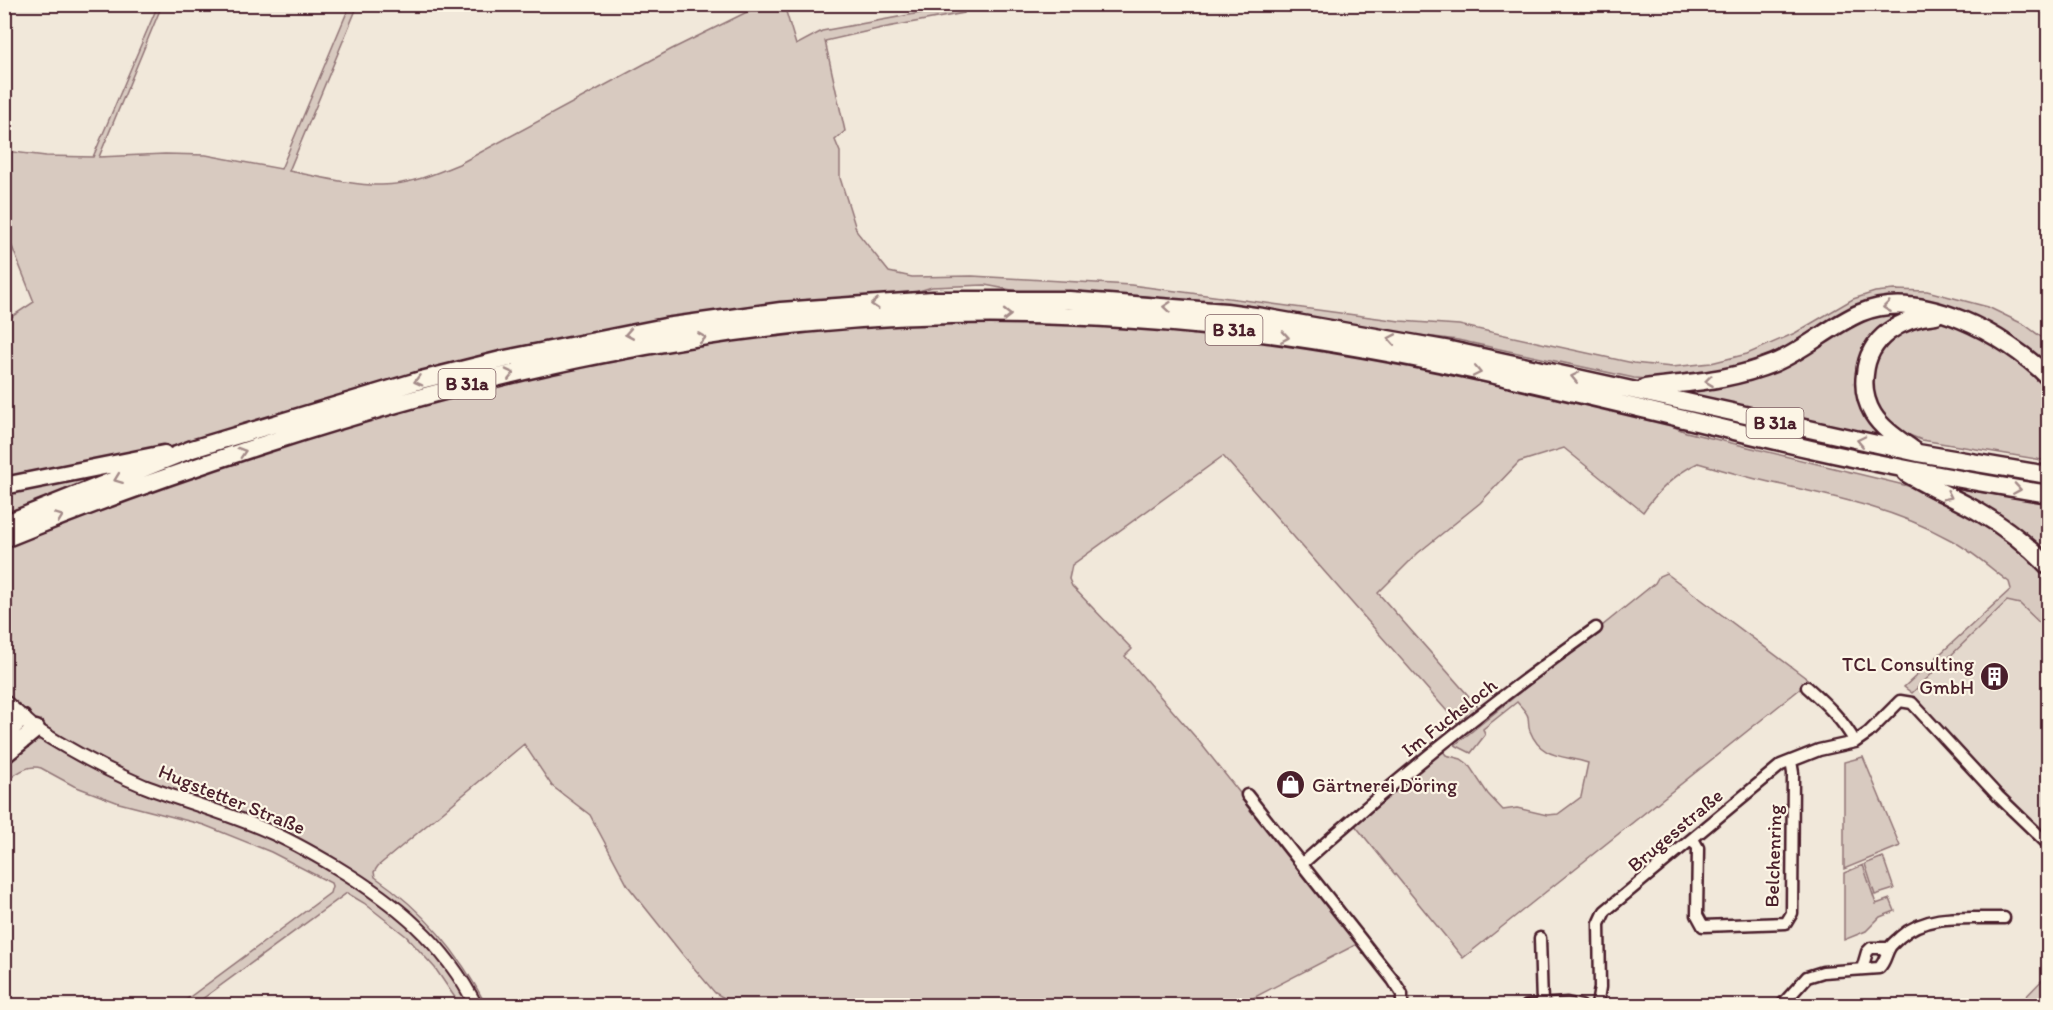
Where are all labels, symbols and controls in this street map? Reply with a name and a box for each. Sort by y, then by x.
one-way arrow [870,297,879,310]
one-way arrow [1883,300,1892,313]
one-way arrow [1163,301,1172,314]
one-way arrow [1003,309,1012,321]
road number: B 31a [1206,315,1262,345]
one-way arrow [624,327,633,339]
one-way arrow [1280,330,1290,343]
one-way arrow [697,332,706,344]
one-way arrow [1387,333,1397,346]
one-way arrow [1472,365,1482,378]
one-way arrow [505,368,515,381]
road number: B 31a [438,369,496,399]
one-way arrow [1570,371,1580,384]
one-way arrow [413,374,424,386]
one-way arrow [1705,374,1714,386]
road number: B 31a [1746,408,1804,438]
one-way arrow [1856,435,1866,448]
one-way arrow [236,446,247,459]
one-way arrow [114,472,125,484]
one-way arrow [2012,482,2022,494]
one-way arrow [1942,489,1953,501]
one-way arrow [53,512,64,524]
place label: TCL Consulting GmbH [1842,652,1975,699]
building icon: TCL Consulting GmbH [1979,660,2011,692]
street label: Im Fuchsloch [1396,672,1502,762]
street label: Hugstetter Straße [155,759,309,839]
shop icon: Gärtnerei Döring [1275,769,1307,801]
place label: Gärtnerei Döring [1312,773,1458,797]
street label: Brugesstraße [1622,783,1728,877]
street label: Belchenring [1759,803,1787,908]

